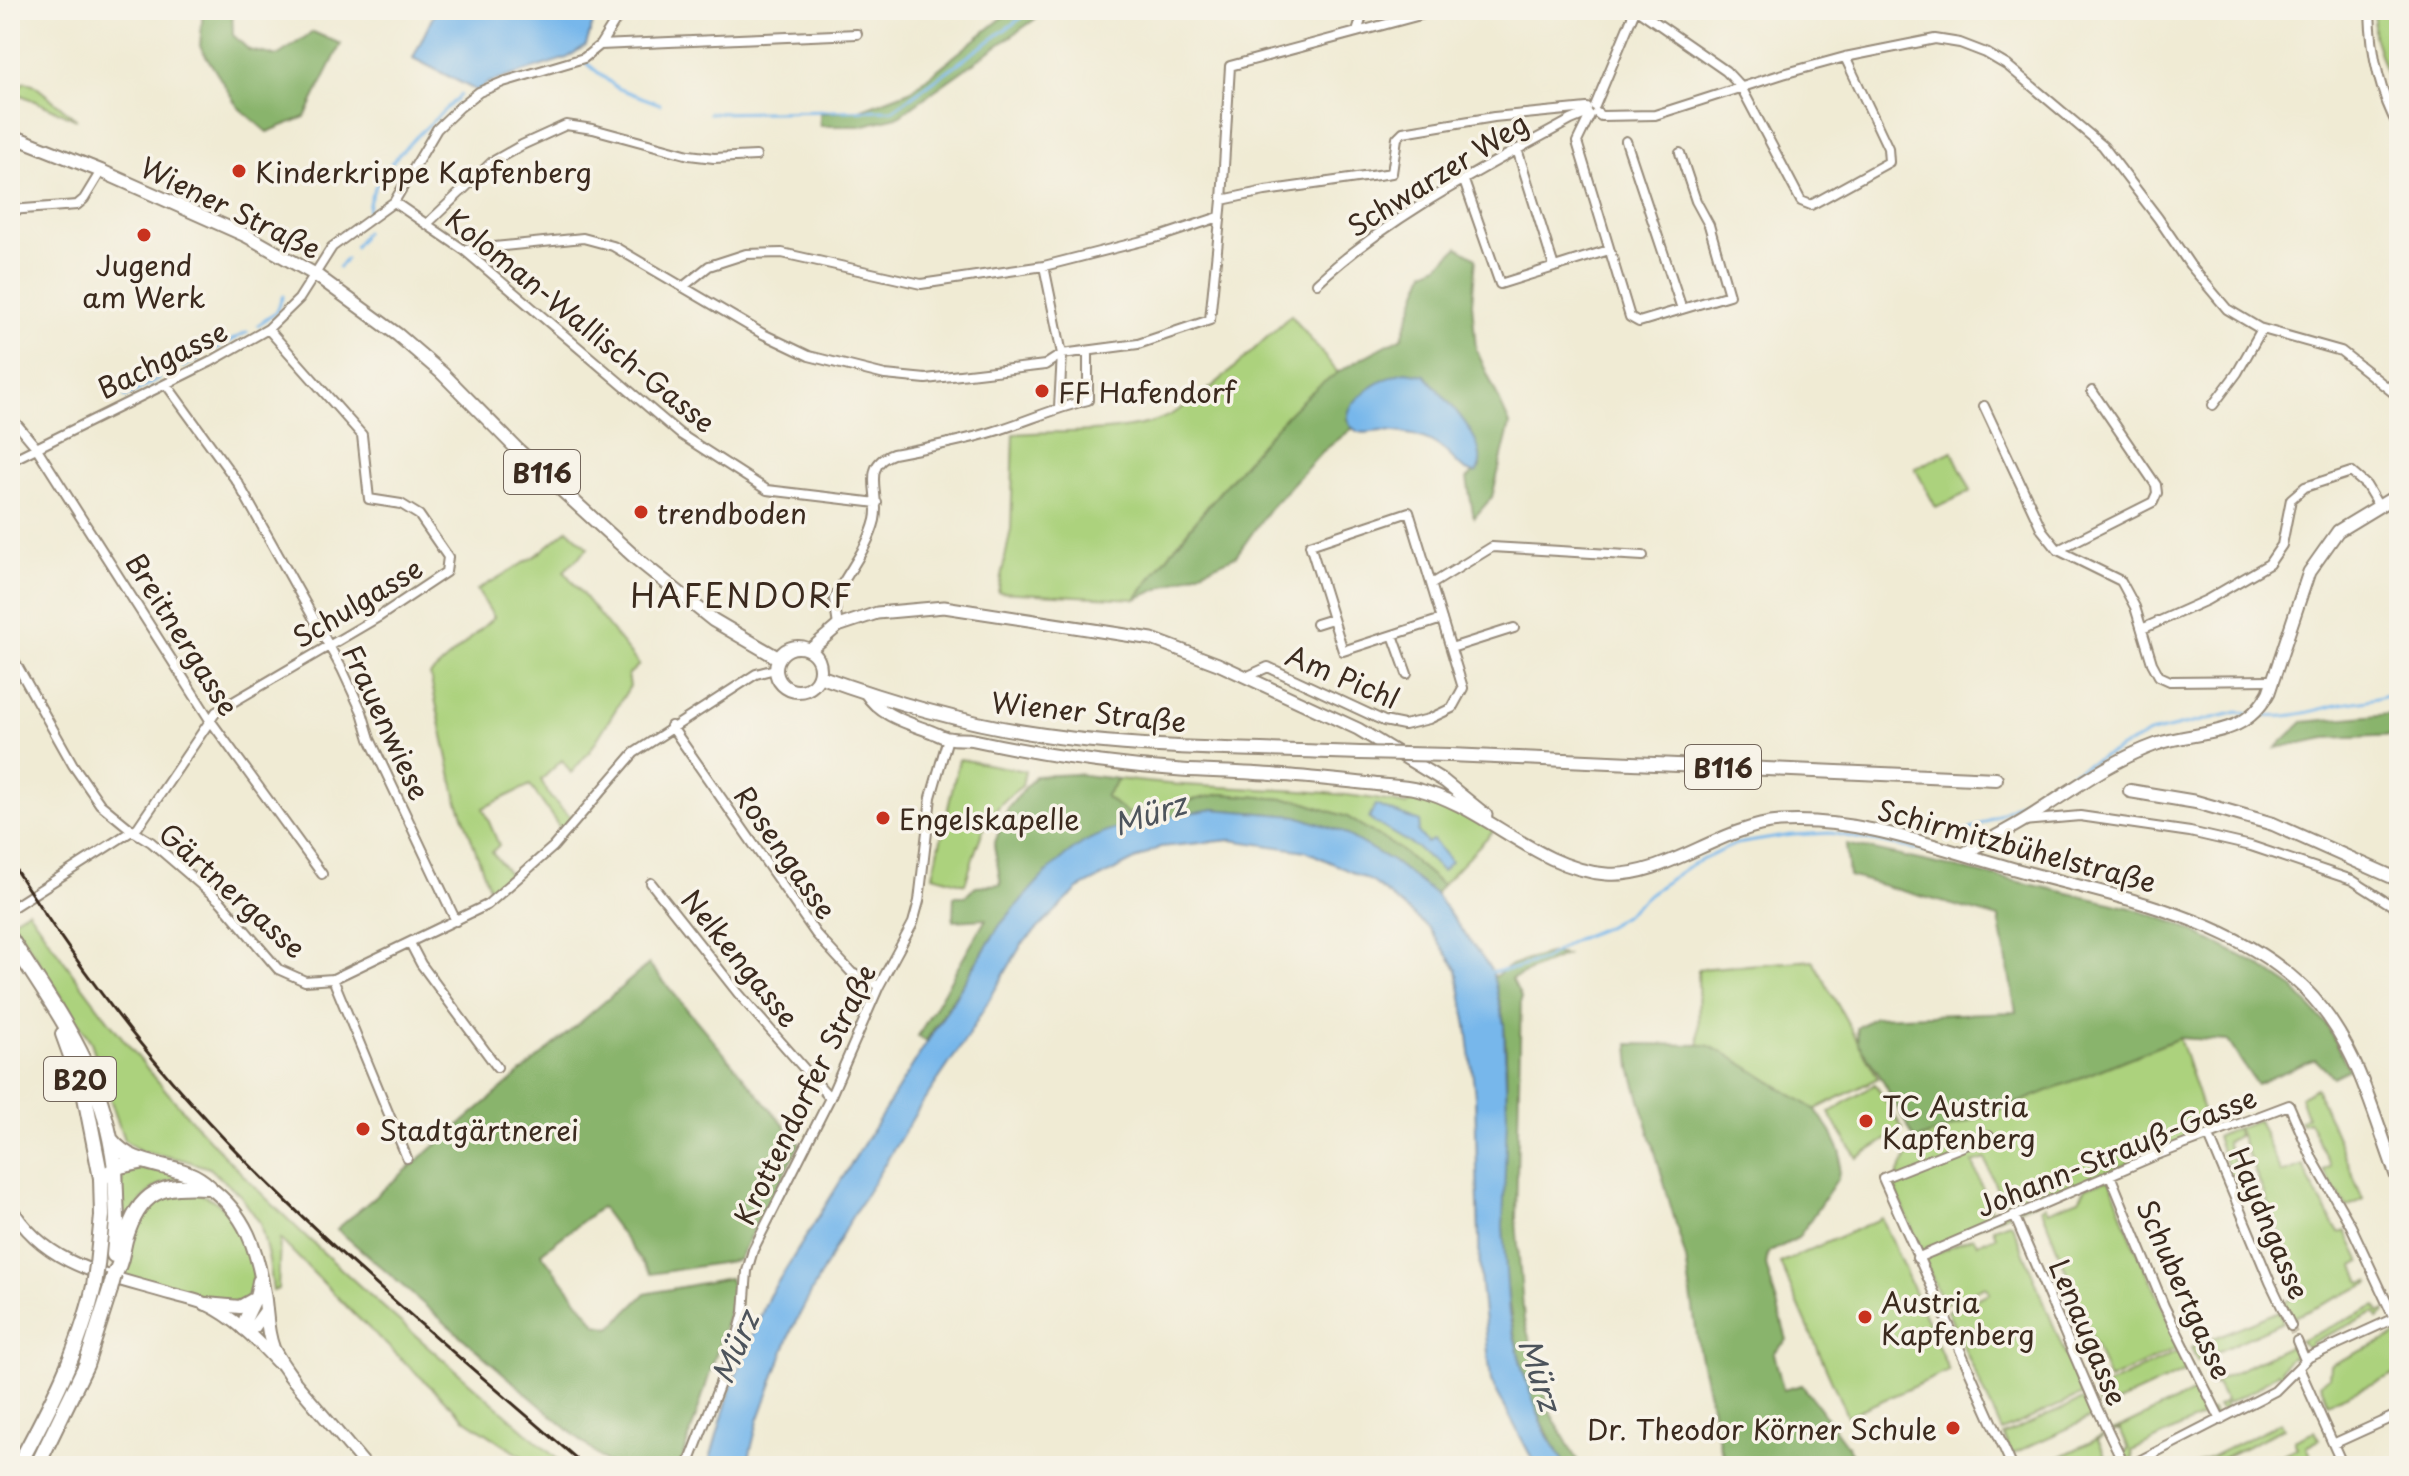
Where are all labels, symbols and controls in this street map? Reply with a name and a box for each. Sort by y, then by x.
street label: Schwarzer Weg [1338,101,1536,247]
street label: Wiener Straße [133,145,329,269]
place label: Kinderkrippe Kapfenberg [255,150,592,193]
marker: Kinderkrippe Kapfenberg [230,162,248,180]
street label: Koloman-Wallisch-Gasse [437,197,725,443]
marker: Jugend am Werk [135,226,153,244]
place label: Jugend am Werk [82,243,206,318]
street label: Bachgasse [90,309,234,409]
place label: FF Hafendorf [1058,370,1238,413]
marker: FF Hafendorf [1033,382,1051,400]
road number: B116 [504,450,580,494]
place label: trendboden [657,491,807,534]
marker: trendboden [632,503,650,521]
street label: Breitnergasse [116,544,250,724]
street label: Schulgasse [283,546,431,658]
district label: HAFENDORF [630,571,854,619]
street label: Am Pichl [1280,633,1406,719]
street label: Frauenwiese [332,637,442,807]
street label: Wiener Straße [989,679,1189,743]
road number: B116 [1685,745,1761,789]
street label: Rosengasse [724,776,848,928]
water label: Mürz [1107,779,1195,846]
street label: Schirmitzbühelstraße [1873,787,2161,903]
place label: Engelskapelle [899,797,1080,840]
marker: Engelskapelle [874,809,892,827]
street label: Gärtnergasse [150,812,316,968]
street label: Nelkengasse [672,880,810,1036]
street label: Krottendorfer Straße [722,956,886,1232]
road number: B20 [44,1057,116,1101]
street label: Johann-Strauß-Gasse [1969,1075,2263,1227]
place label: TC Austria Kapfenberg [1882,1084,2036,1159]
place label: Stadtgärtnerei [379,1108,579,1151]
marker: TC Austria Kapfenberg [1857,1112,1875,1130]
marker: Stadtgärtnerei [354,1120,372,1138]
street label: Haydngasse [2219,1140,2321,1306]
street label: Schubertgasse [2126,1192,2244,1386]
street label: Lenaugasse [2039,1252,2139,1412]
place label: Austria Kapfenberg [1881,1280,2035,1355]
water label: Mürz [699,1301,771,1390]
marker: Austria Kapfenberg [1856,1308,1874,1326]
water label: Mürz [1508,1332,1575,1420]
place label: Dr. Theodor Körner Schule [1587,1407,1937,1450]
marker: Dr. Theodor Körner Schule [1944,1419,1962,1437]

